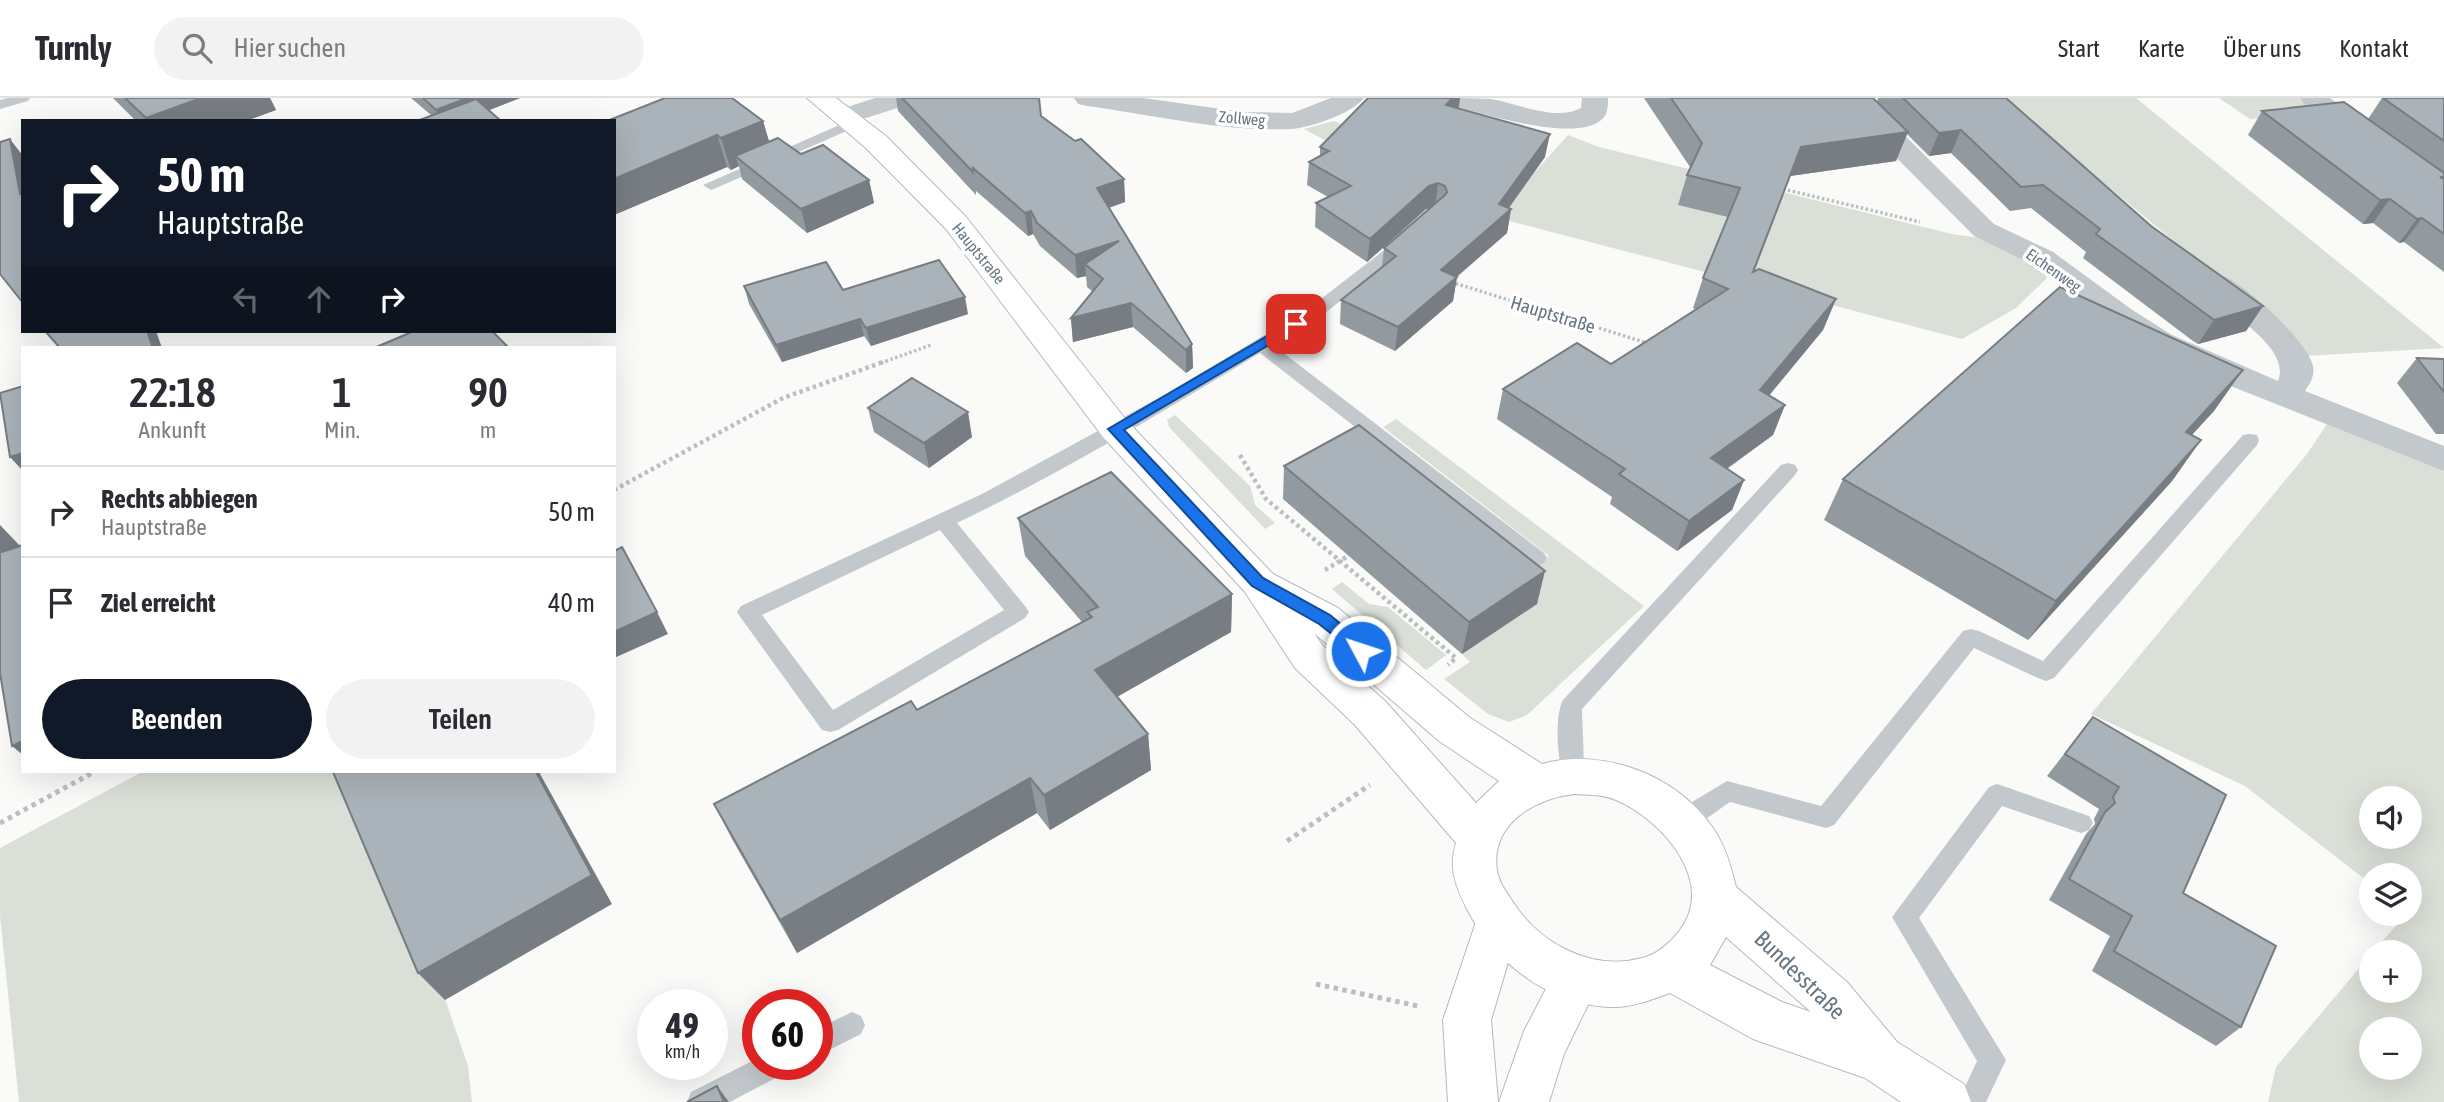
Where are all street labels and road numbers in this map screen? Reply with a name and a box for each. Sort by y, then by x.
street label: Zollweg [1218,107,1266,130]
street label: Hauptstraße [948,219,1009,288]
street label: Eichenweg [2023,245,2085,296]
street label: Hauptstraße [1508,291,1598,337]
street label: Bundesstraße [1749,925,1851,1025]

